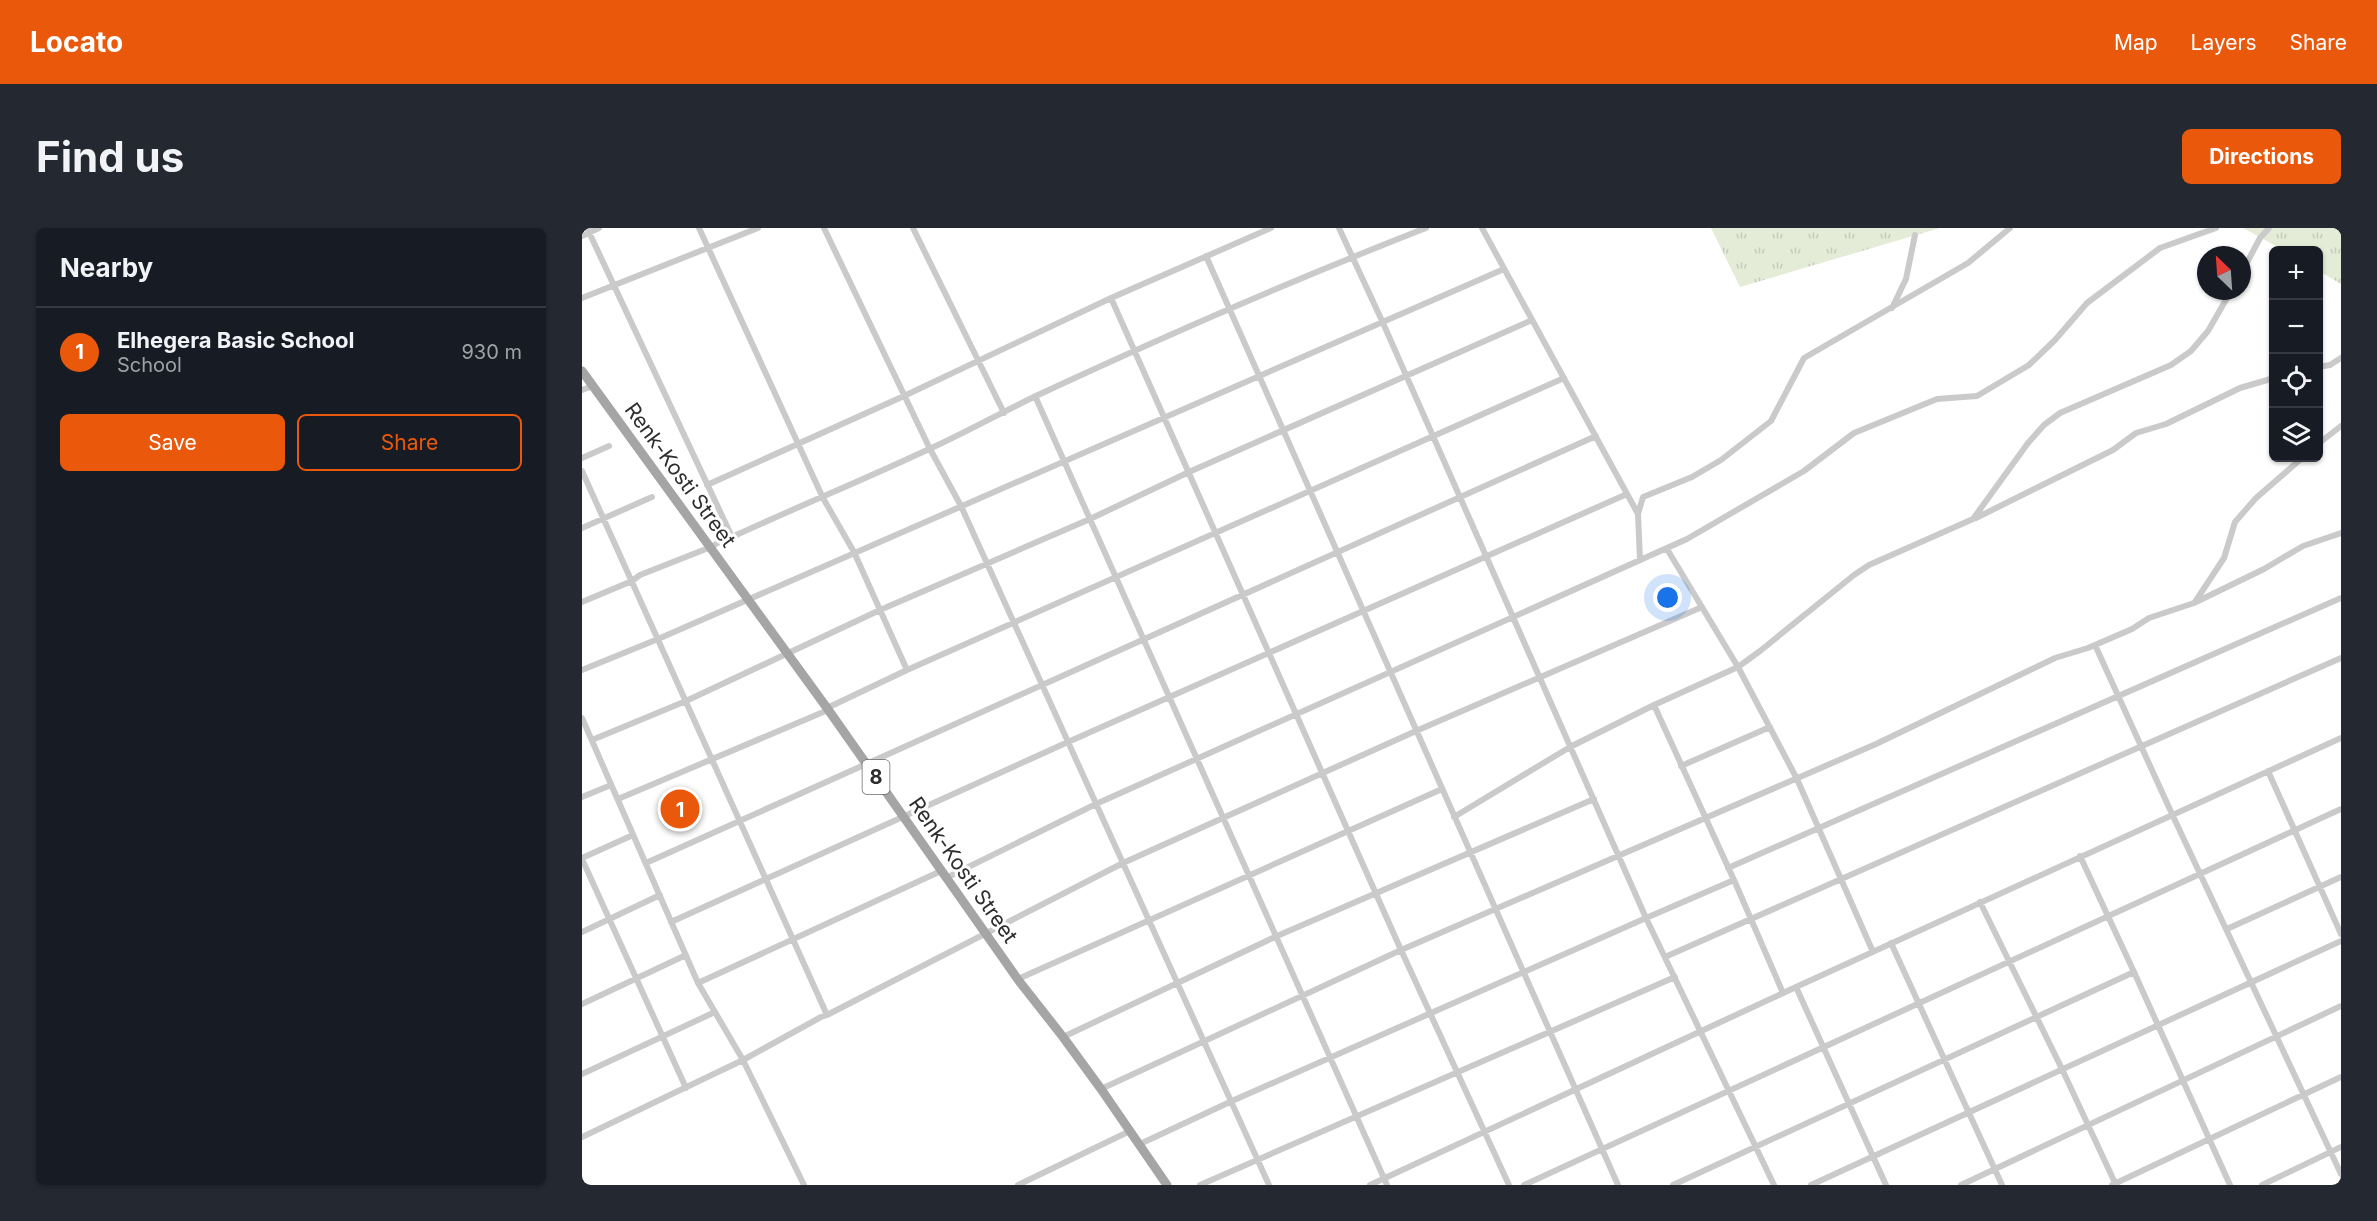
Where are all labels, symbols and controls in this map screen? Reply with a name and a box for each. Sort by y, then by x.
text: Locato [30,25,123,59]
text: Map [2114,30,2158,55]
text: Layers [2191,30,2257,55]
text: Share [2290,30,2347,55]
button: Directions [2182,129,2341,184]
text: Find us [36,131,184,182]
north arrow [2197,246,2251,300]
map controls [2269,246,2323,462]
button: + [2269,246,2323,300]
text: Nearby [60,252,153,283]
button: − [2269,300,2323,354]
text: Elhegera Basic School [117,327,355,353]
text: 1 [75,340,84,364]
text: 930 m [461,340,522,364]
text: School [117,353,182,377]
button: locate [2269,354,2323,408]
street label: Renk-Kosti Street [620,398,741,552]
button: layers [2269,408,2323,462]
button: Save [60,414,285,471]
button: Share [297,414,522,471]
your location [1653,583,1682,612]
road number: 8 [862,760,890,794]
pin: 1 [660,786,700,832]
street label: Renk-Kosti Street [904,792,1023,947]

